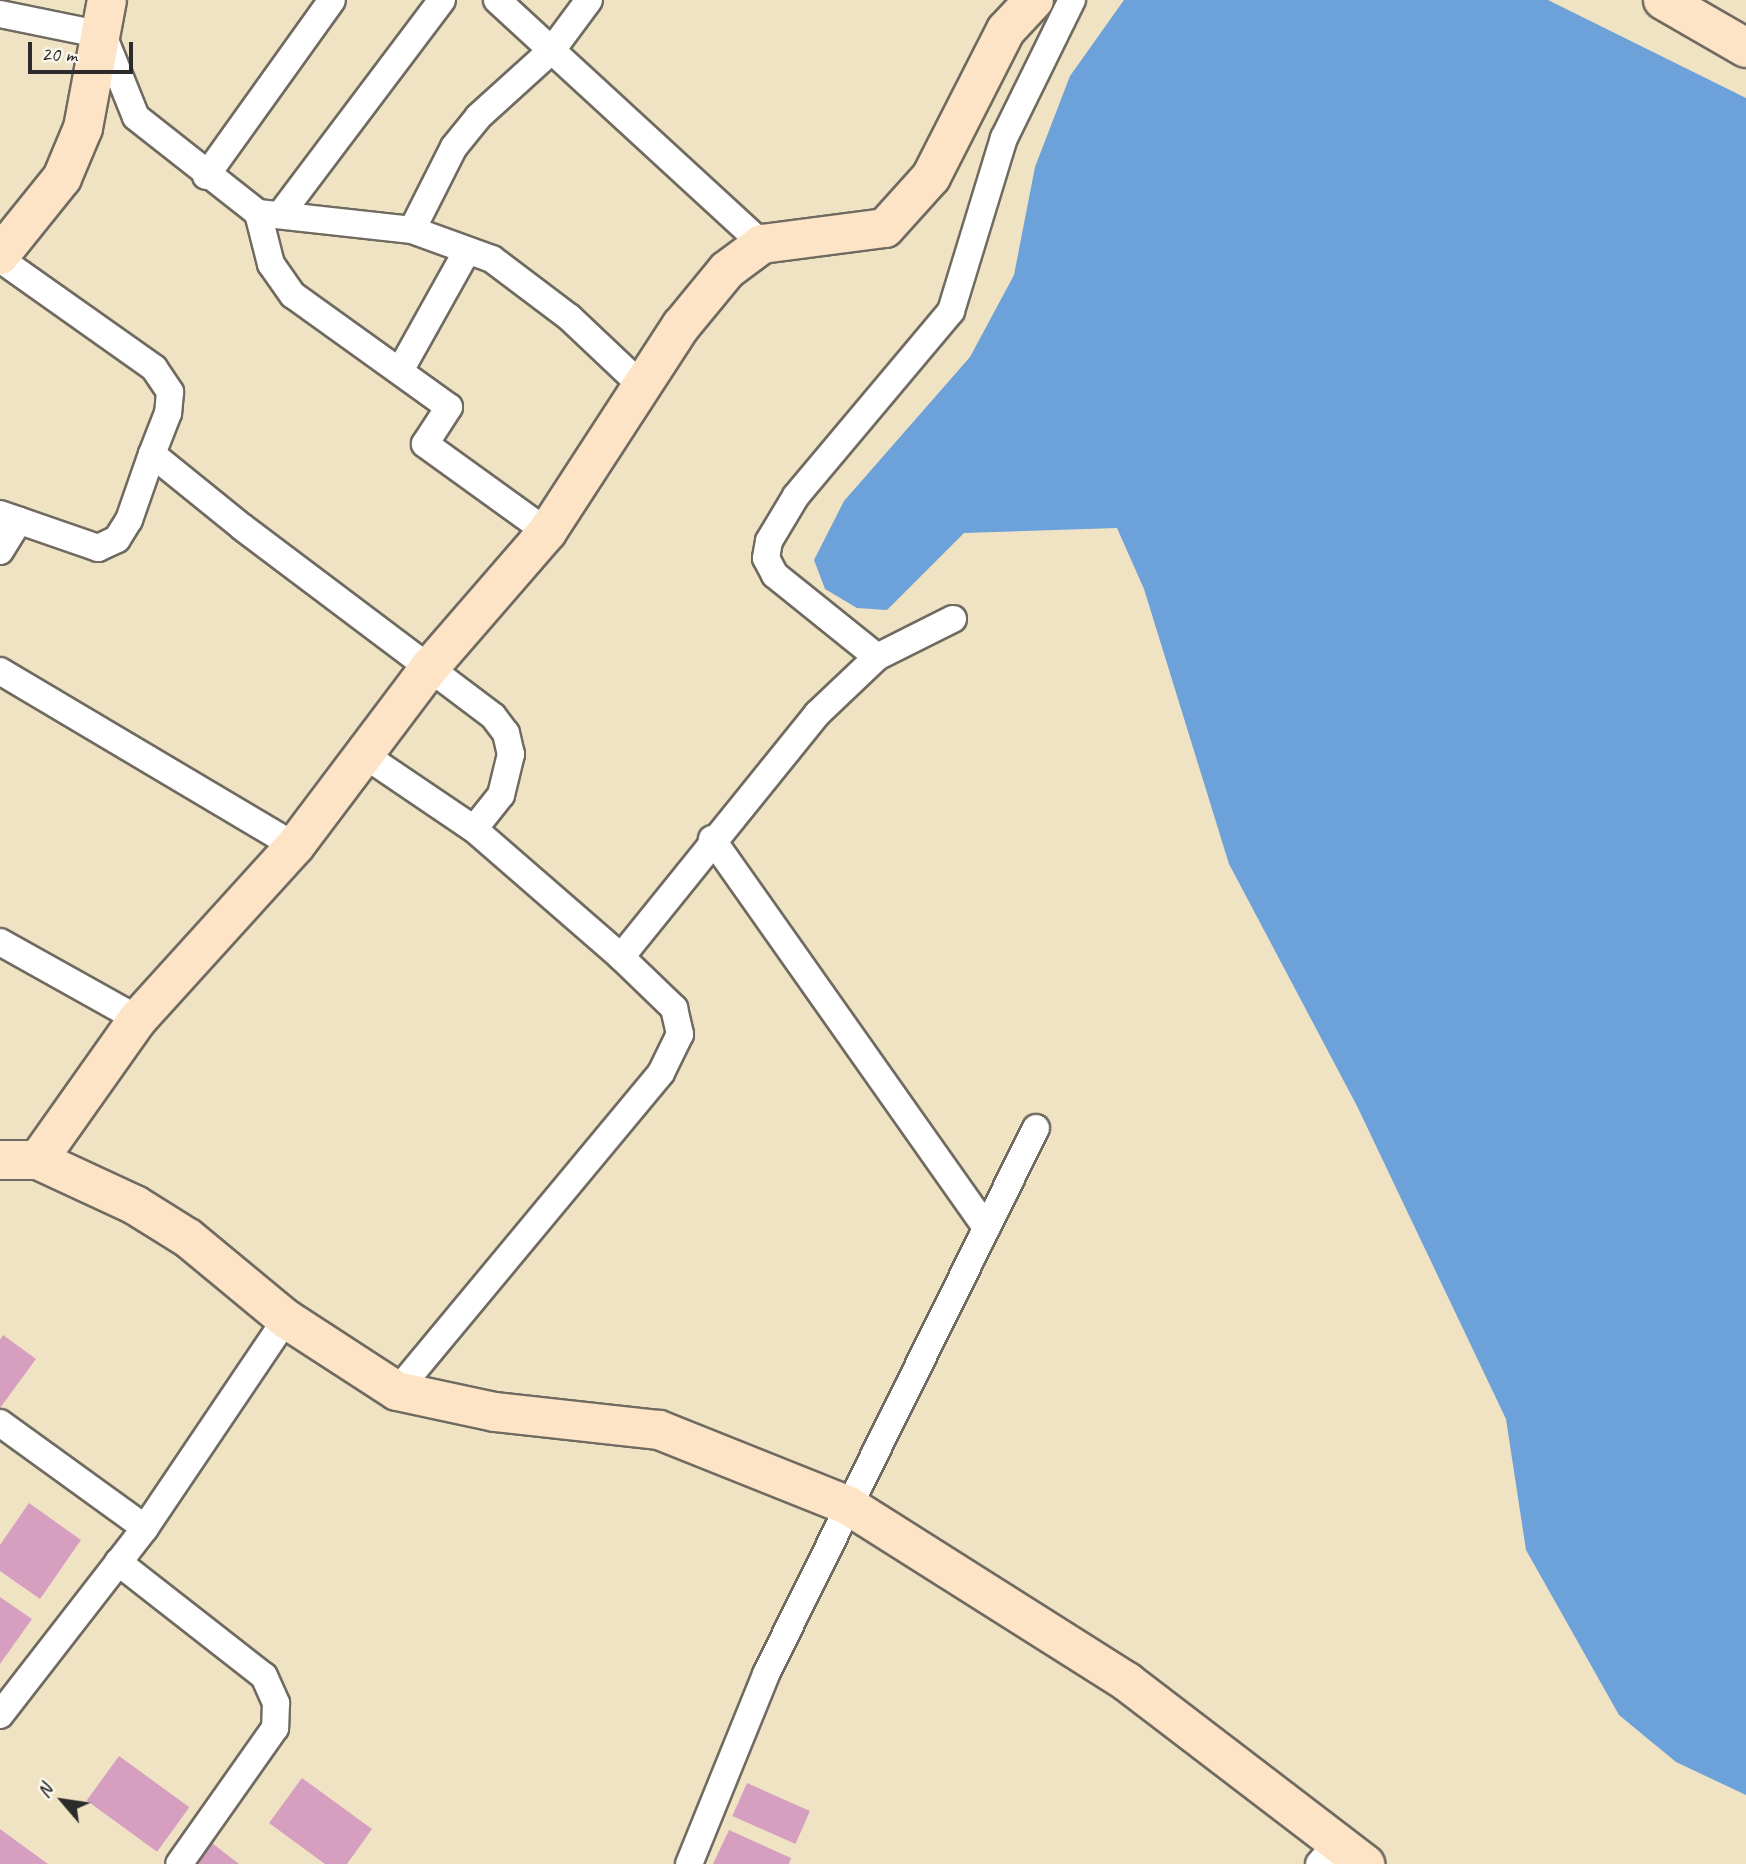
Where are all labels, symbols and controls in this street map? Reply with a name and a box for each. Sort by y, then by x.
scale bar [32,28,136,72]
text: 20 m [41,41,77,67]
north arrow [28,1766,98,1836]
text: N [31,1780,58,1802]

